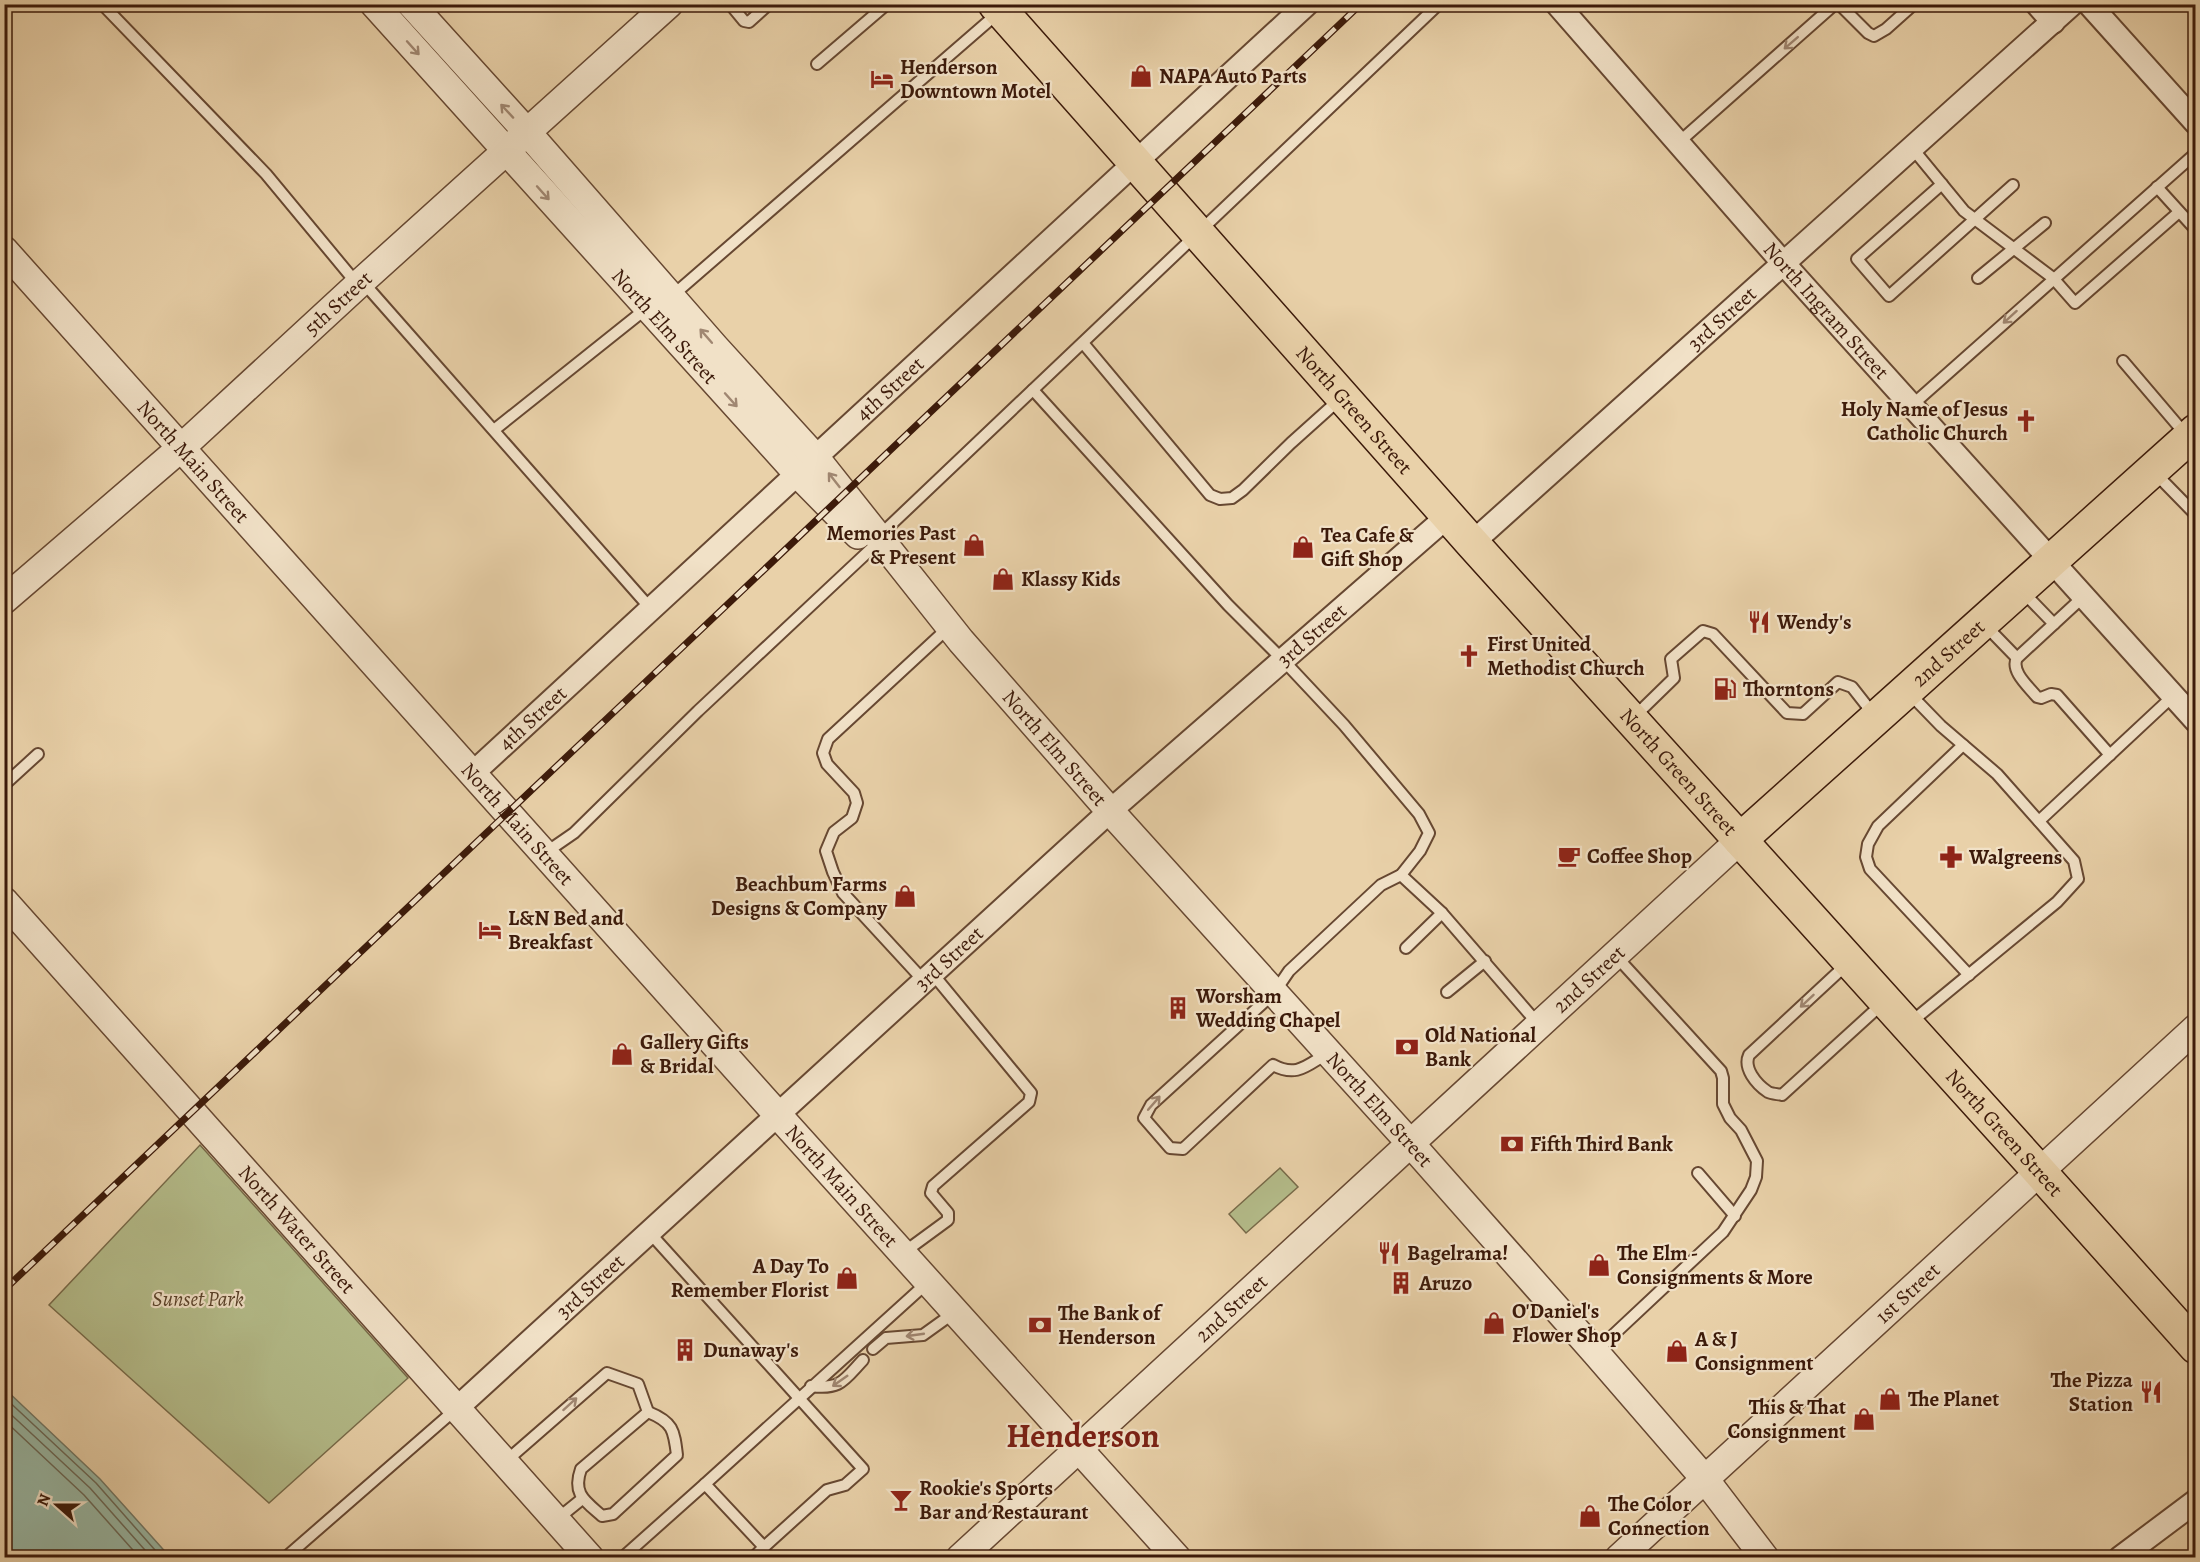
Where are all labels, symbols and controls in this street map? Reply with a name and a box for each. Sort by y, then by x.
one-way arrow [1784,36,1799,50]
one-way arrow [406,40,420,55]
place label: Henderson Downtown Motel [900,53,1052,105]
place label: NAPA Auto Parts [1159,62,1307,90]
shop icon: NAPA Auto Parts [1128,63,1154,89]
hotel icon: Henderson Downtown Motel [869,66,895,92]
one-way arrow [500,103,514,118]
one-way arrow [536,185,550,200]
street label: North Ingram Street [1757,236,1895,385]
street label: North Elm Street [605,263,724,390]
street label: 5th Street [298,265,378,342]
street label: 3rd Street [1681,280,1763,357]
one-way arrow [2003,310,2018,324]
one-way arrow [699,328,712,344]
street label: North Green Street [1290,339,1419,480]
street label: 4th Street [850,350,930,427]
one-way arrow [723,392,738,407]
street label: North Main Street [131,394,256,529]
place label: Holy Name of Jesus Catholic Church [1841,395,2008,447]
church icon: Holy Name of Jesus Catholic Church [2013,408,2039,434]
one-way arrow [827,473,840,489]
place label: Memories Past & Present [826,519,956,571]
place label: Tea Cafe & Gift Shop [1321,521,1415,573]
shop icon: Memories Past & Present [961,532,987,558]
shop icon: Tea Cafe & Gift Shop [1290,534,1316,560]
place label: Klassy Kids [1021,565,1121,593]
shop icon: Klassy Kids [990,566,1016,592]
street label: 3rd Street [1271,597,1353,673]
place label: Wendy's [1776,608,1852,636]
restaurant icon: Wendy's [1746,609,1772,635]
street label: 2nd Street [1906,613,1991,693]
place label: First United Methodist Church [1487,630,1645,682]
church icon: First United Methodist Church [1456,643,1482,669]
place label: Thorntons [1743,675,1834,703]
fuel station icon: Thorntons [1712,676,1738,702]
street label: 4th Street [492,679,573,757]
street label: North Elm Street [996,684,1113,812]
street label: North Green Street [1613,702,1744,842]
street label: North Main Street [455,756,580,891]
place label: Coffee Shop [1587,842,1692,870]
cafe icon: Coffee Shop [1556,843,1582,869]
place label: Walgreens [1968,843,2062,871]
pharmacy icon: Walgreens [1938,844,1964,870]
place label: Beachbum Farms Designs & Company [711,870,888,922]
shop icon: Beachbum Farms Designs & Company [892,883,918,909]
place label: L&N Bed and Breakfast [508,904,625,956]
hotel icon: L&N Bed and Breakfast [477,917,503,943]
street label: 3rd Street [909,920,989,997]
street label: 2nd Street [1547,939,1631,1019]
place label: Worsham Wedding Chapel [1195,982,1341,1034]
one-way arrow [1800,994,1815,1008]
building icon: Worsham Wedding Chapel [1165,995,1191,1021]
place label: Old National Bank [1425,1021,1537,1073]
place label: Gallery Gifts & Bridal [640,1028,749,1080]
bank icon: Old National Bank [1394,1034,1420,1060]
shop icon: Gallery Gifts & Bridal [609,1041,635,1067]
street label: North Elm Street [1320,1046,1439,1173]
street label: North Green Street [1939,1063,2069,1203]
one-way arrow [1147,1096,1161,1111]
street label: North Main Street [779,1118,904,1253]
place label: Fifth Third Bank [1530,1130,1673,1158]
bank icon: Fifth Third Bank [1499,1131,1525,1157]
street label: North Water Street [232,1159,362,1300]
place label: Bagelrama! [1407,1239,1508,1267]
place label: The Elm - Consignments & More [1617,1239,1813,1291]
restaurant icon: Bagelrama! [1376,1240,1402,1266]
street label: 3rd Street [550,1248,631,1325]
place label: A Day To Remember Florist [671,1252,829,1304]
shop icon: The Elm - Consignments & More [1586,1252,1612,1278]
street label: 1st Street [1869,1256,1946,1330]
shop icon: A Day To Remember Florist [834,1265,860,1291]
street label: 2nd Street [1189,1268,1274,1348]
place label: Aruzo [1418,1269,1472,1297]
building icon: Aruzo [1388,1270,1414,1296]
park label: Sunset Park [152,1285,244,1313]
place label: O'Daniel's Flower Shop [1512,1297,1621,1349]
place label: The Bank of Henderson [1058,1299,1163,1351]
shop icon: O'Daniel's Flower Shop [1481,1310,1507,1336]
bank icon: The Bank of Henderson [1027,1312,1053,1338]
place label: A & J Consignment [1694,1325,1814,1377]
one-way arrow [906,1329,926,1340]
place label: Dunaway's [703,1336,799,1364]
building icon: Dunaway's [672,1337,698,1363]
shop icon: A & J Consignment [1664,1338,1690,1364]
place label: The Pizza Station [2051,1366,2134,1418]
one-way arrow [833,1375,849,1387]
restaurant icon: The Pizza Station [2138,1379,2164,1405]
place label: The Planet [1908,1385,1999,1413]
shop icon: The Planet [1877,1386,1903,1412]
place label: This & That Consignment [1727,1393,1846,1445]
one-way arrow [562,1397,577,1411]
shop icon: This & That Consignment [1851,1406,1877,1432]
district label: Henderson [1006,1413,1160,1458]
place label: Rookie's Sports Bar and Restaurant [919,1474,1089,1526]
north arrow [27,1475,87,1535]
bar icon: Rookie's Sports Bar and Restaurant [888,1487,914,1513]
text: N [32,1490,56,1509]
place label: The Color Connection [1608,1490,1710,1542]
shop icon: The Color Connection [1577,1503,1603,1529]

